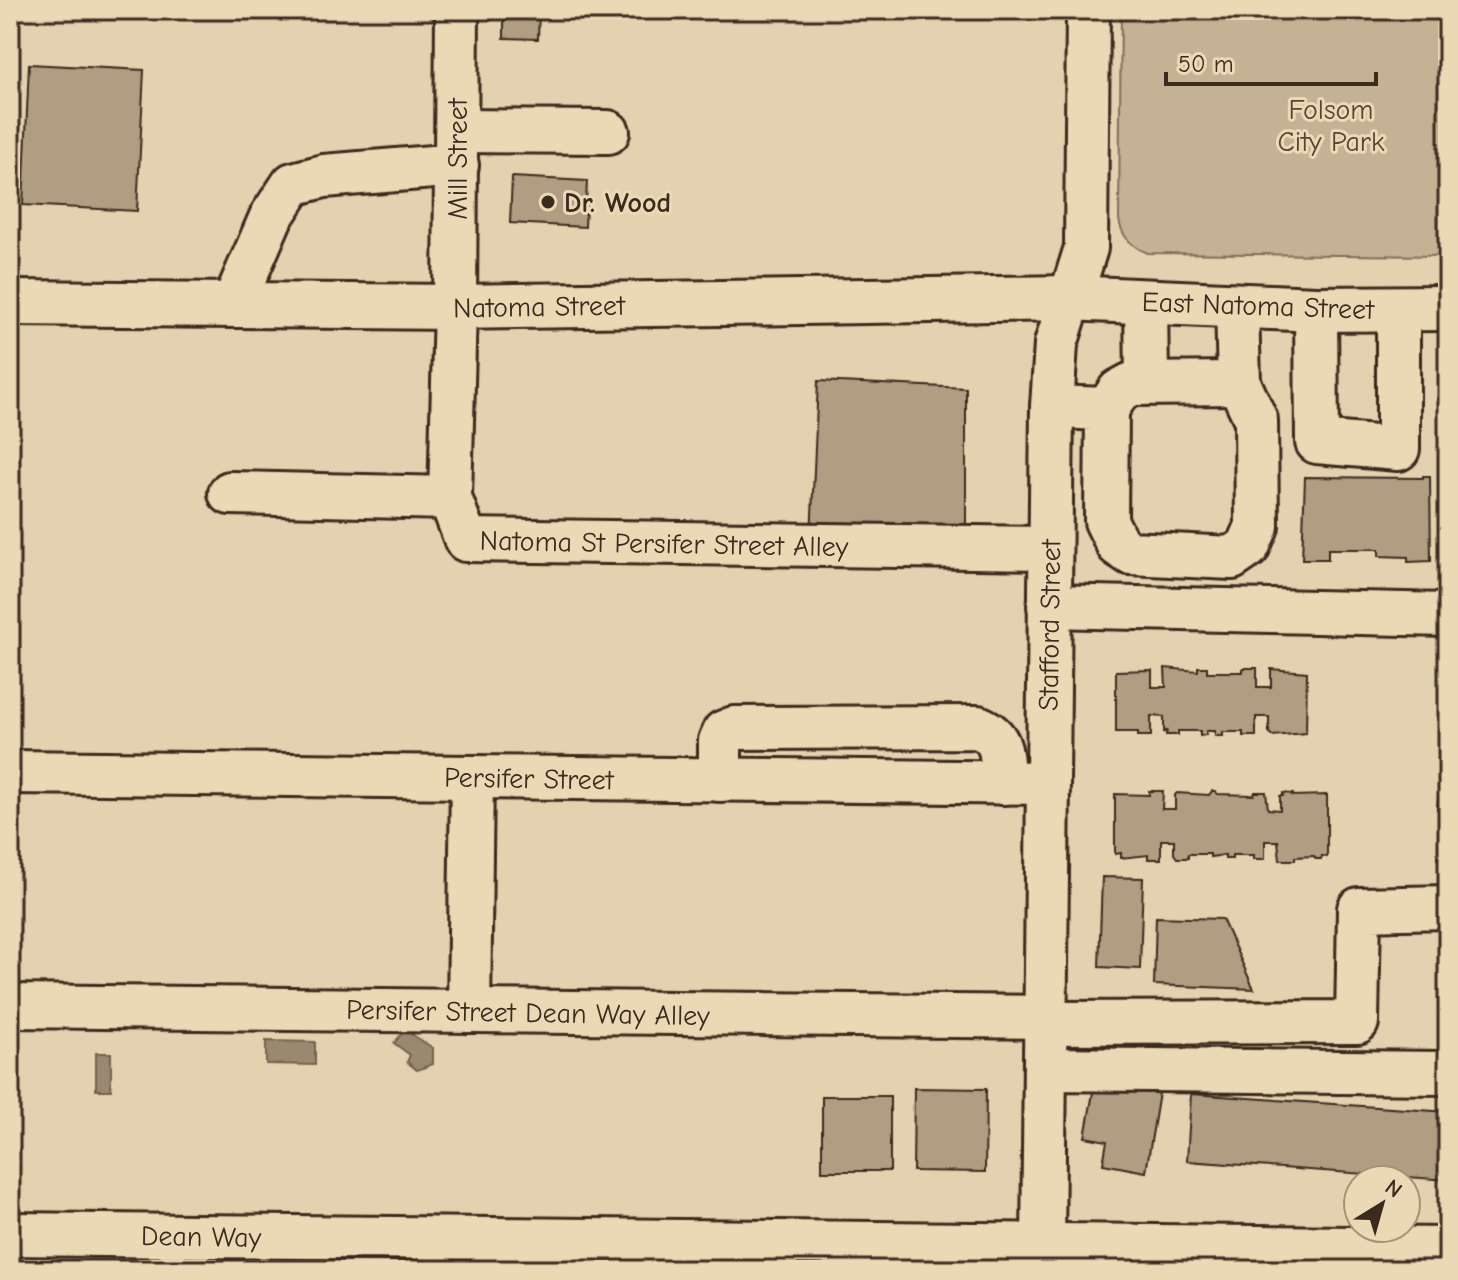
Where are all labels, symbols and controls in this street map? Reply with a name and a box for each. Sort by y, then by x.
scale bar [1166,36,1376,86]
text: 50 m [1178,50,1234,78]
park label: Folsom City Park [1277,94,1385,158]
street label: Mill Street [442,97,474,220]
place label: Dr. Wood [564,187,671,219]
marker: Dr. Wood [539,193,557,211]
street label: East Natoma Street [1141,286,1376,326]
street label: Natoma Street [453,289,626,324]
street label: Natoma St Persifer Street Alley [479,525,849,563]
street label: Stafford Street [1033,538,1068,711]
street label: Persifer Street [444,762,615,796]
street label: Persifer Street Dean Way Alley [346,994,711,1032]
north arrow [1342,1164,1422,1244]
text: N [1380,1174,1407,1204]
street label: Dean Way [141,1220,262,1254]

